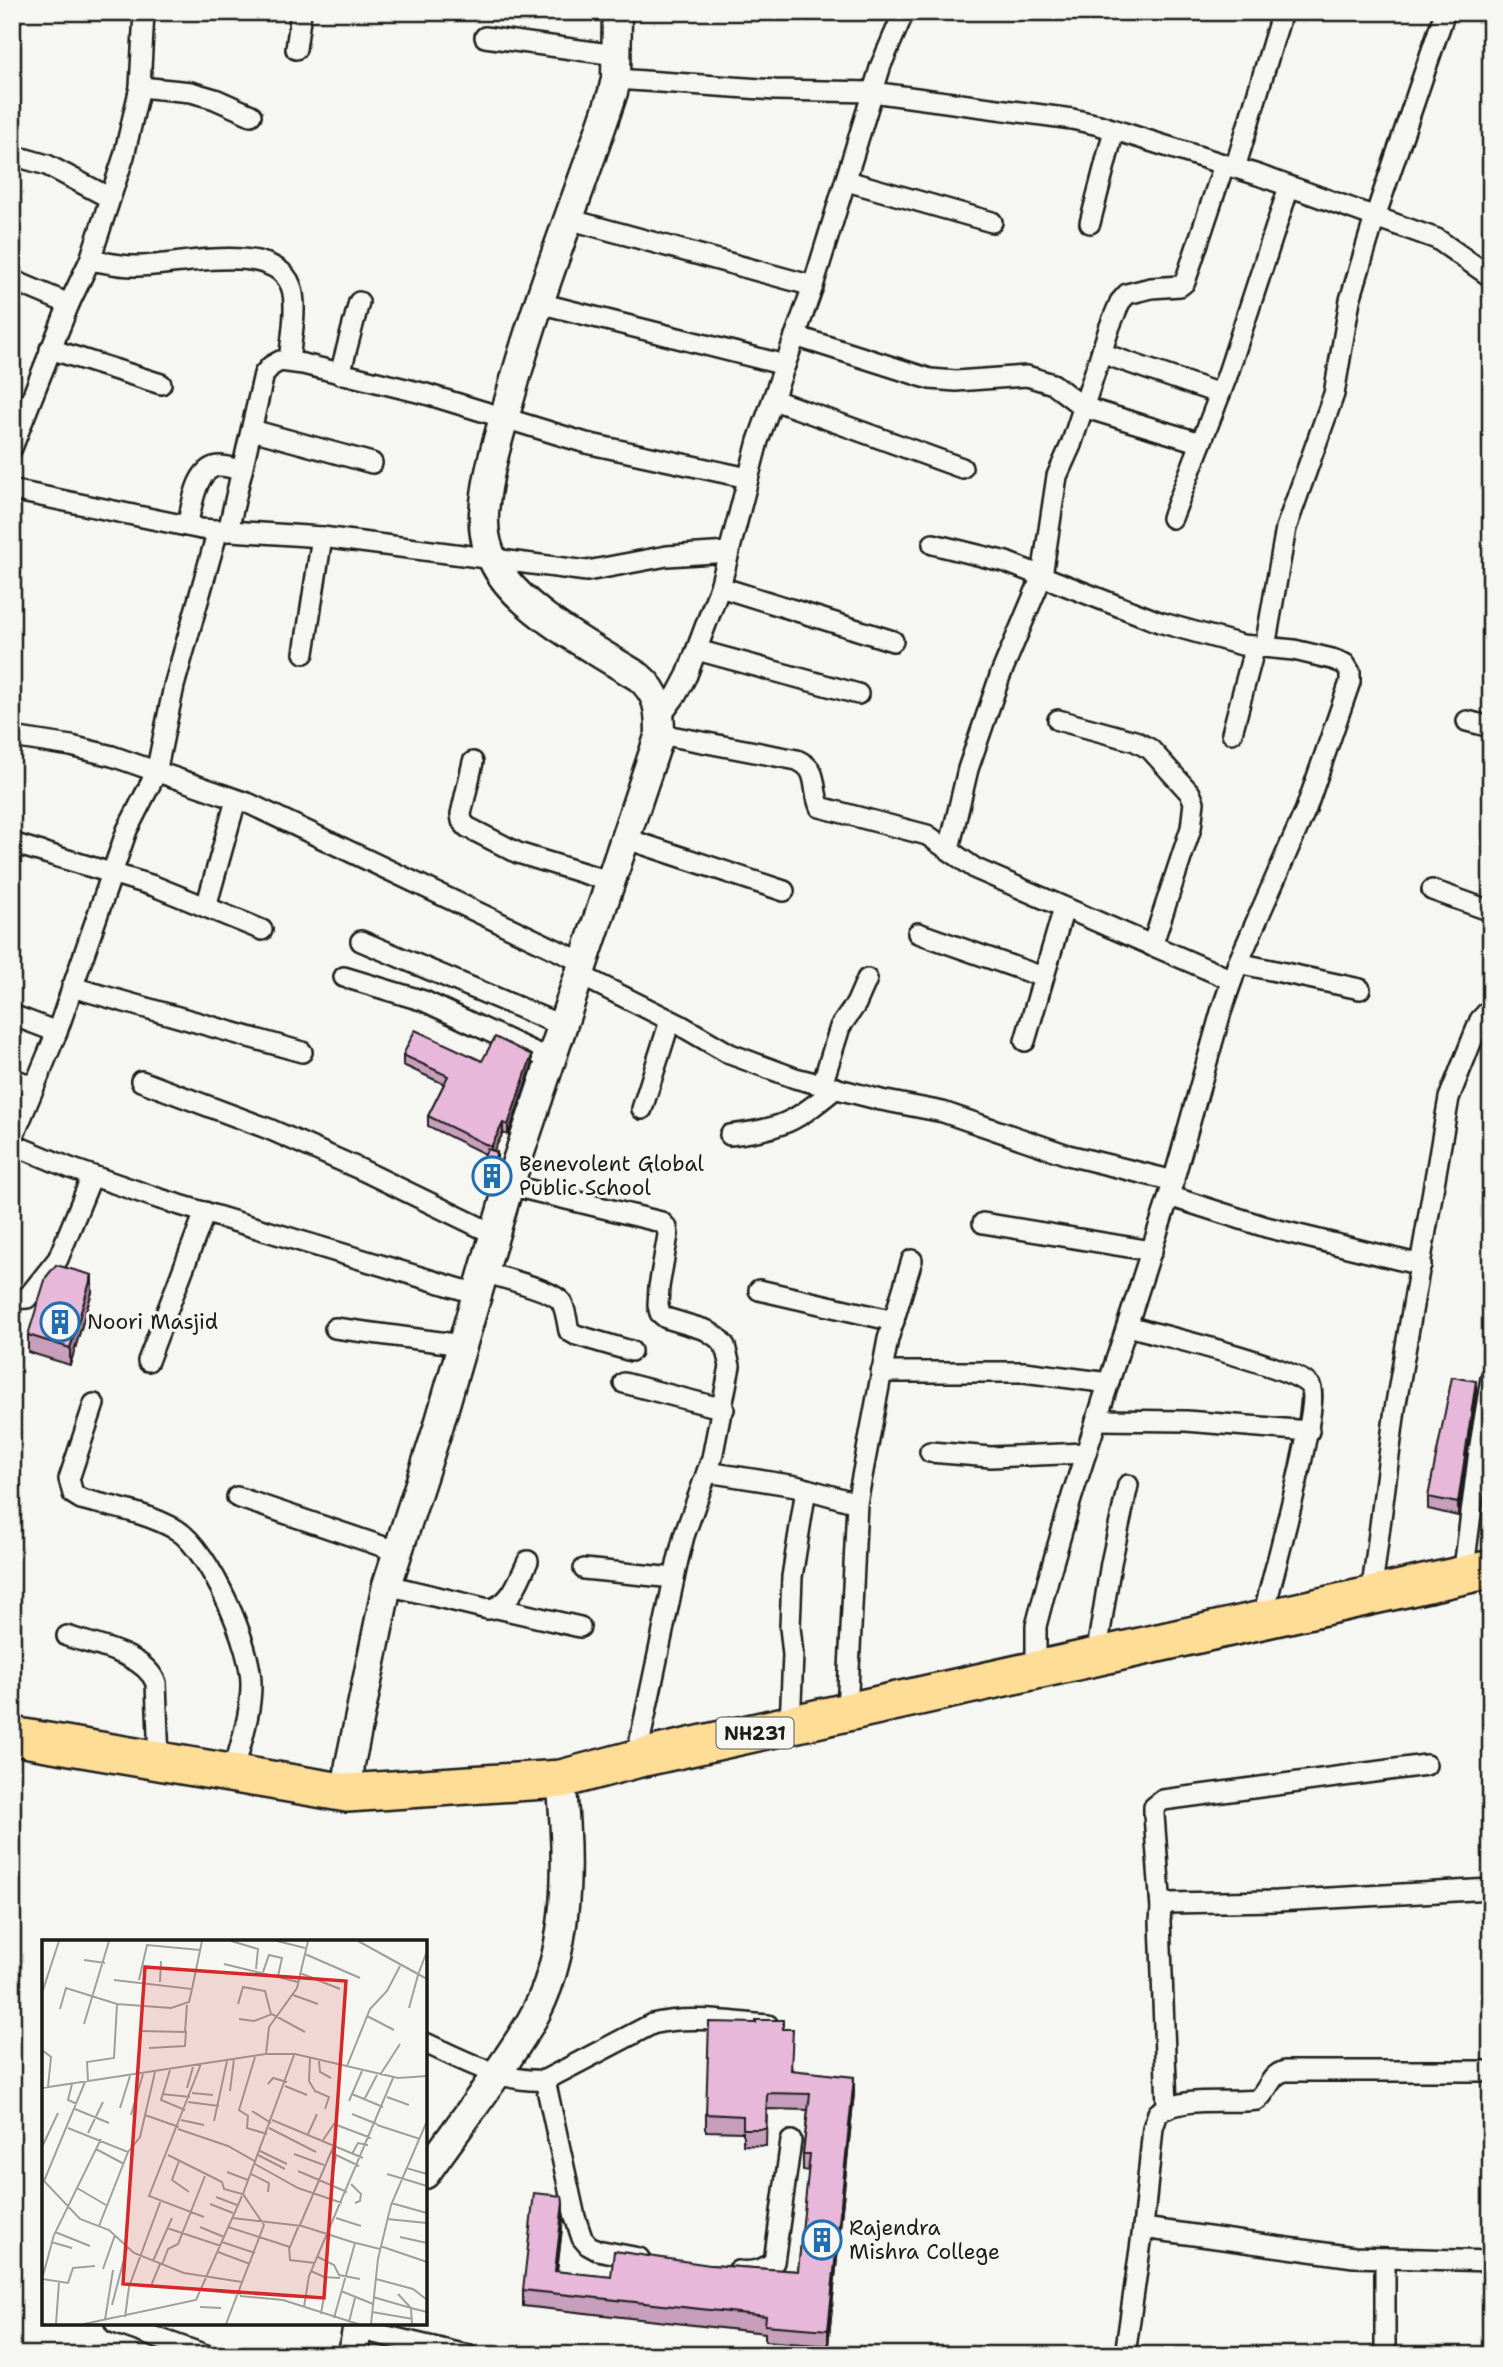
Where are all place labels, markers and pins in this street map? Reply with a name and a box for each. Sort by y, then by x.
place label: Benevolent Global Public School [519,1150,704,1202]
building icon: Benevolent Global Public School [471,1155,513,1197]
building icon: Noori Masjid [39,1301,81,1343]
place label: Noori Masjid [87,1308,218,1336]
place label: Rajendra Mishra College [849,2214,1000,2266]
building icon: Rajendra Mishra College [801,2219,843,2261]

